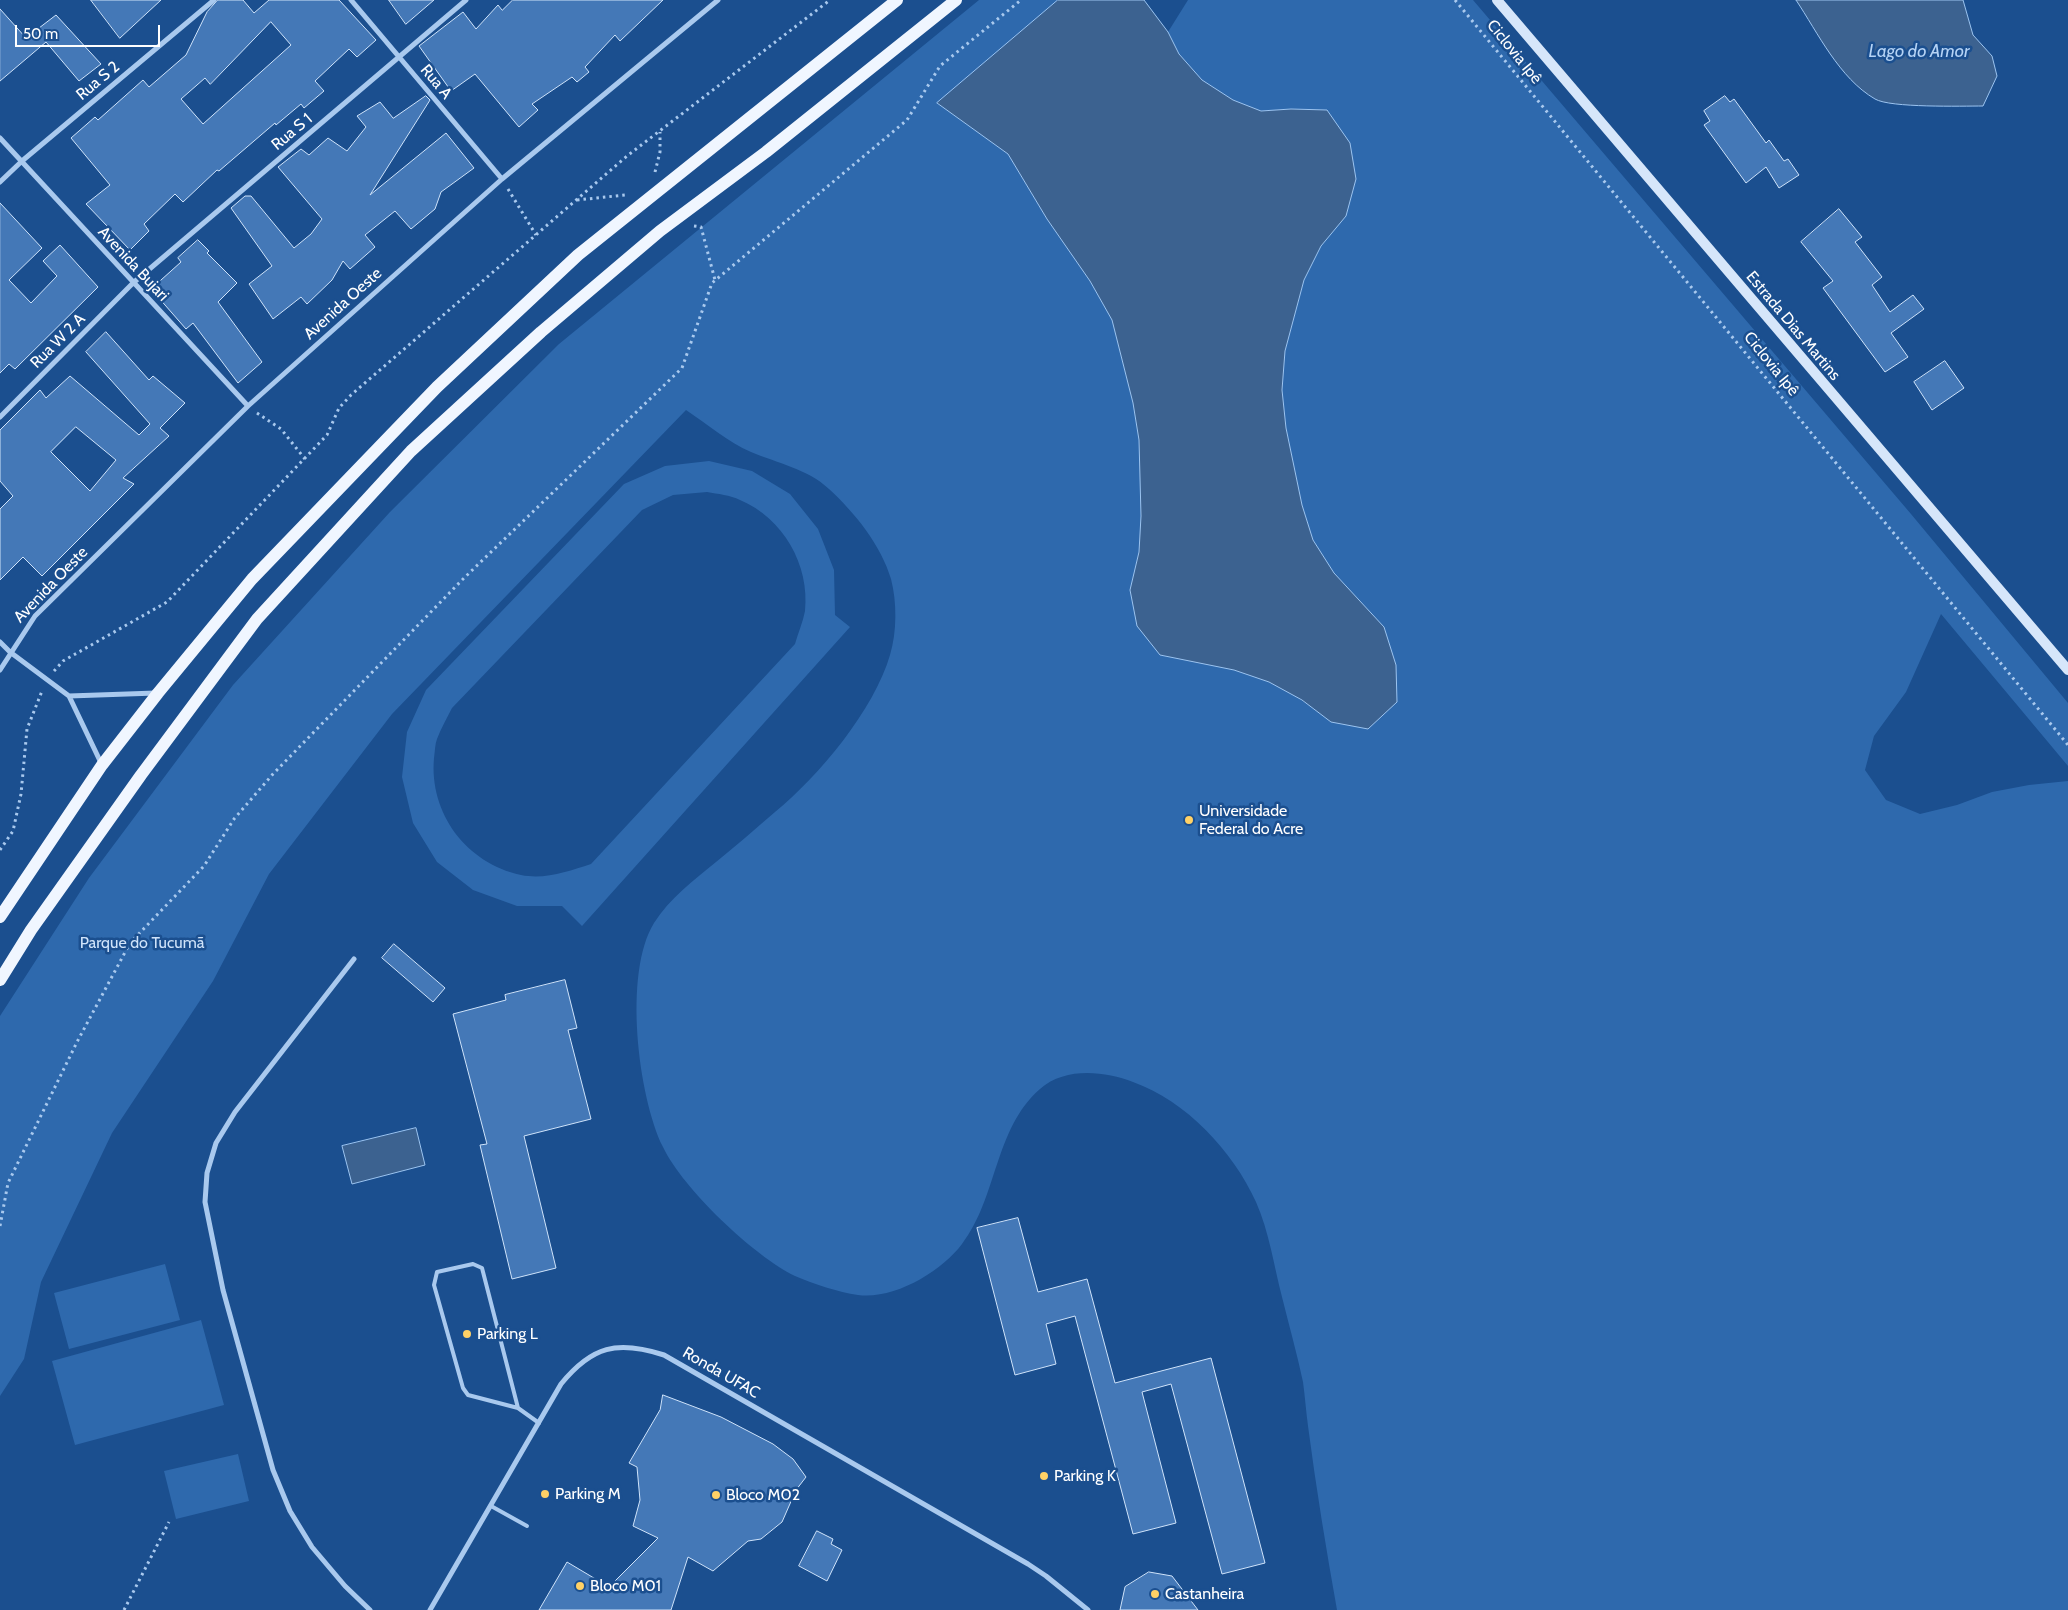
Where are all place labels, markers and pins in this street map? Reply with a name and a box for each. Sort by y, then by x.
place label: Universidade Federal do Acre [1199,801,1303,839]
marker: Universidade Federal do Acre [1183,814,1195,826]
place label: Parking L [477,1324,538,1344]
marker: Parking L [461,1328,473,1340]
place label: Parking K [1054,1466,1116,1486]
marker: Parking K [1038,1470,1050,1482]
place label: Parking M [555,1484,621,1504]
place label: Bloco M02 [726,1485,800,1505]
marker: Parking M [539,1488,551,1500]
marker: Bloco M02 [710,1489,722,1501]
place label: Bloco M01 [590,1576,661,1596]
marker: Bloco M01 [574,1580,586,1592]
place label: Castanheira [1165,1584,1244,1604]
marker: Castanheira [1149,1588,1161,1600]

